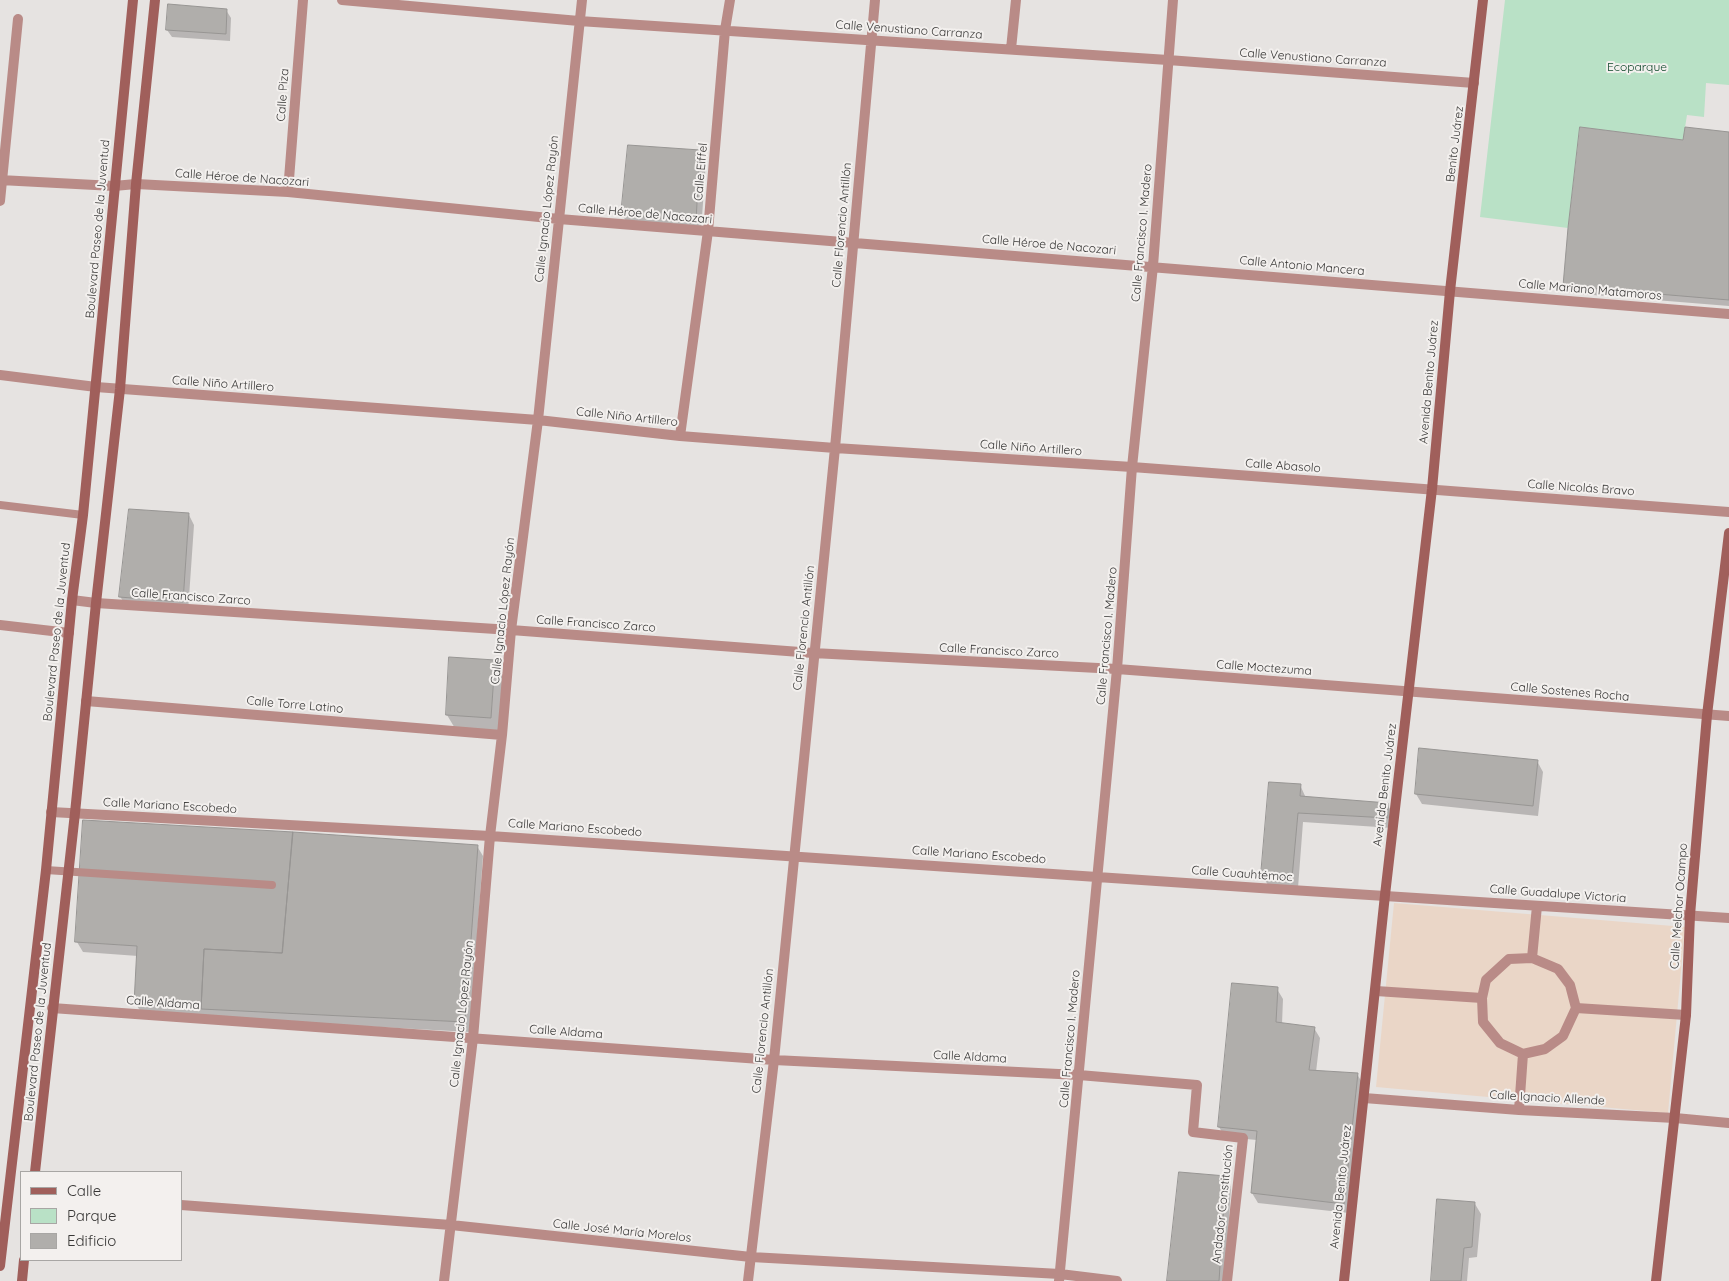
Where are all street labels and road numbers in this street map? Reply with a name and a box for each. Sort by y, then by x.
street label: Calle Venustiano Carranza [835,18,983,42]
street label: Calle Venustiano Carranza [1239,46,1387,70]
street label: Calle Piza [274,68,292,122]
street label: Benito Juárez [1443,105,1467,183]
street label: Calle Ignacio López Rayón [532,135,562,283]
street label: Boulevard Paseo de la Juventud [83,139,113,319]
street label: Calle Eiffel [691,142,711,202]
street label: Calle Florencio Antillón [829,162,855,288]
street label: Calle Francisco I. Madero [1129,163,1155,303]
street label: Calle Héroe de Nacozari [174,166,310,190]
street label: Calle Héroe de Nacozari [577,201,713,227]
street label: Calle Héroe de Nacozari [981,232,1117,258]
street label: Calle Antonio Mancera [1239,253,1365,279]
street label: Calle Mariano Matamoros [1518,277,1662,303]
street label: Avenida Benito Juárez [1416,319,1442,445]
street label: Calle Niño Artillero [172,373,274,395]
street label: Calle Niño Artillero [575,405,679,429]
street label: Calle Niño Artillero [980,437,1082,459]
street label: Calle Abasolo [1245,456,1321,476]
street label: Calle Nicolás Bravo [1527,477,1635,499]
street label: Calle Ignacio López Rayón [488,537,518,685]
street label: Boulevard Paseo de la Juventud [40,542,74,722]
street label: Calle Florencio Antillón [790,565,818,691]
street label: Calle Francisco I. Madero [1094,566,1120,706]
street label: Calle Francisco Zarco [131,586,251,608]
street label: Calle Francisco Zarco [536,613,656,635]
street label: Calle Francisco Zarco [939,641,1059,661]
street label: Calle Moctezuma [1216,657,1312,679]
street label: Calle Sostenes Rocha [1510,680,1630,704]
street label: Calle Torre Latino [246,694,344,716]
street label: Avenida Benito Juárez [1370,722,1400,848]
street label: Calle Mariano Escobedo [103,795,237,817]
street label: Calle Mariano Escobedo [508,816,642,840]
street label: Calle Melchor Ocampo [1667,842,1691,970]
street label: Calle Mariano Escobedo [912,843,1046,867]
street label: Calle Cuauhtémoc [1191,863,1293,885]
street label: Calle Guadalupe Victoria [1489,882,1627,906]
street label: Calle Ignacio López Rayón [447,940,477,1088]
street label: Boulevard Paseo de la Juventud [21,942,55,1122]
street label: Calle Florencio Antillón [749,968,777,1094]
street label: Calle Francisco I. Madero [1057,969,1083,1109]
street label: Calle Aldama [126,993,200,1013]
street label: Calle Aldama [529,1022,603,1042]
street label: Calle Aldama [933,1048,1007,1066]
street label: Calle Ignacio Allende [1489,1088,1605,1108]
street label: Avenida Benito Juárez [1327,1124,1355,1250]
street label: Andador Constitución [1210,1144,1236,1264]
street label: Calle José María Morelos [552,1217,692,1245]

